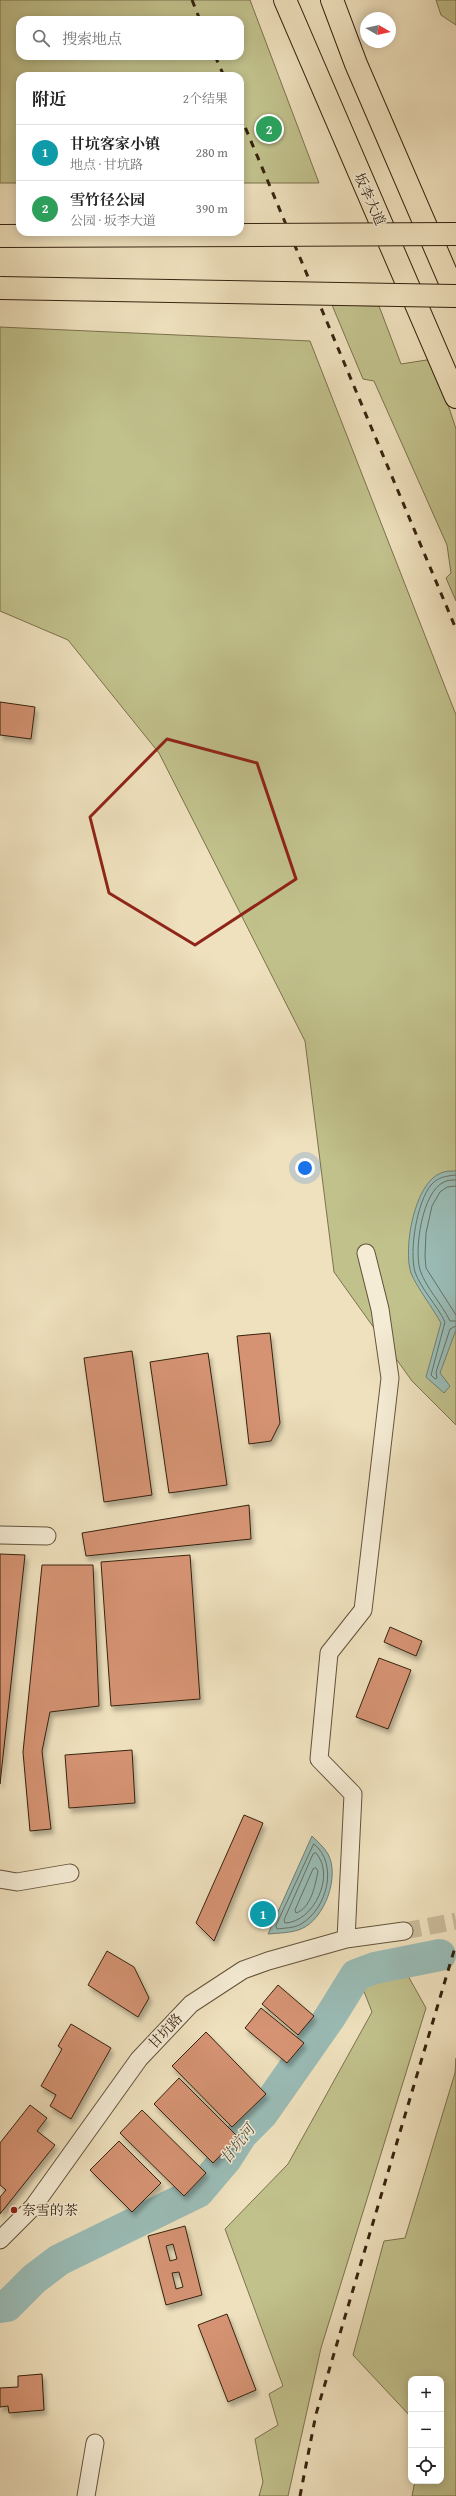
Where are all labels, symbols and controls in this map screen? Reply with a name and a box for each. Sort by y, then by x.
north arrow [360,12,396,48]
search box [16,16,244,60]
icon: search [30,27,52,49]
text: 搜索地点 [62,28,122,49]
text: 附近 [32,86,66,111]
text: 2个结果 [183,89,228,108]
pin: 2 [256,114,282,144]
text: 甘坑客家小镇 [70,133,160,154]
text: 1 [42,143,48,162]
text: 280 m [196,143,228,162]
text: 地点 · 甘坑路 [70,155,143,174]
street label: 坂李大道 [349,169,391,229]
text: 雪竹径公园 [70,189,145,210]
text: 2 [42,199,48,218]
text: 390 m [196,199,228,218]
text: 公园 · 坂李大道 [70,211,156,230]
your location [295,1158,315,1178]
pin: 1 [250,1899,276,1929]
street label: 甘坑路 [143,2009,187,2053]
water label: 甘坑河 [215,2117,261,2168]
place label: 奈雪的茶 [22,2200,78,2220]
marker: 奈雪的茶 [9,2205,19,2215]
map controls [408,2376,444,2484]
button: + [408,2376,444,2412]
button: − [408,2412,444,2448]
button: locate [408,2448,444,2484]

